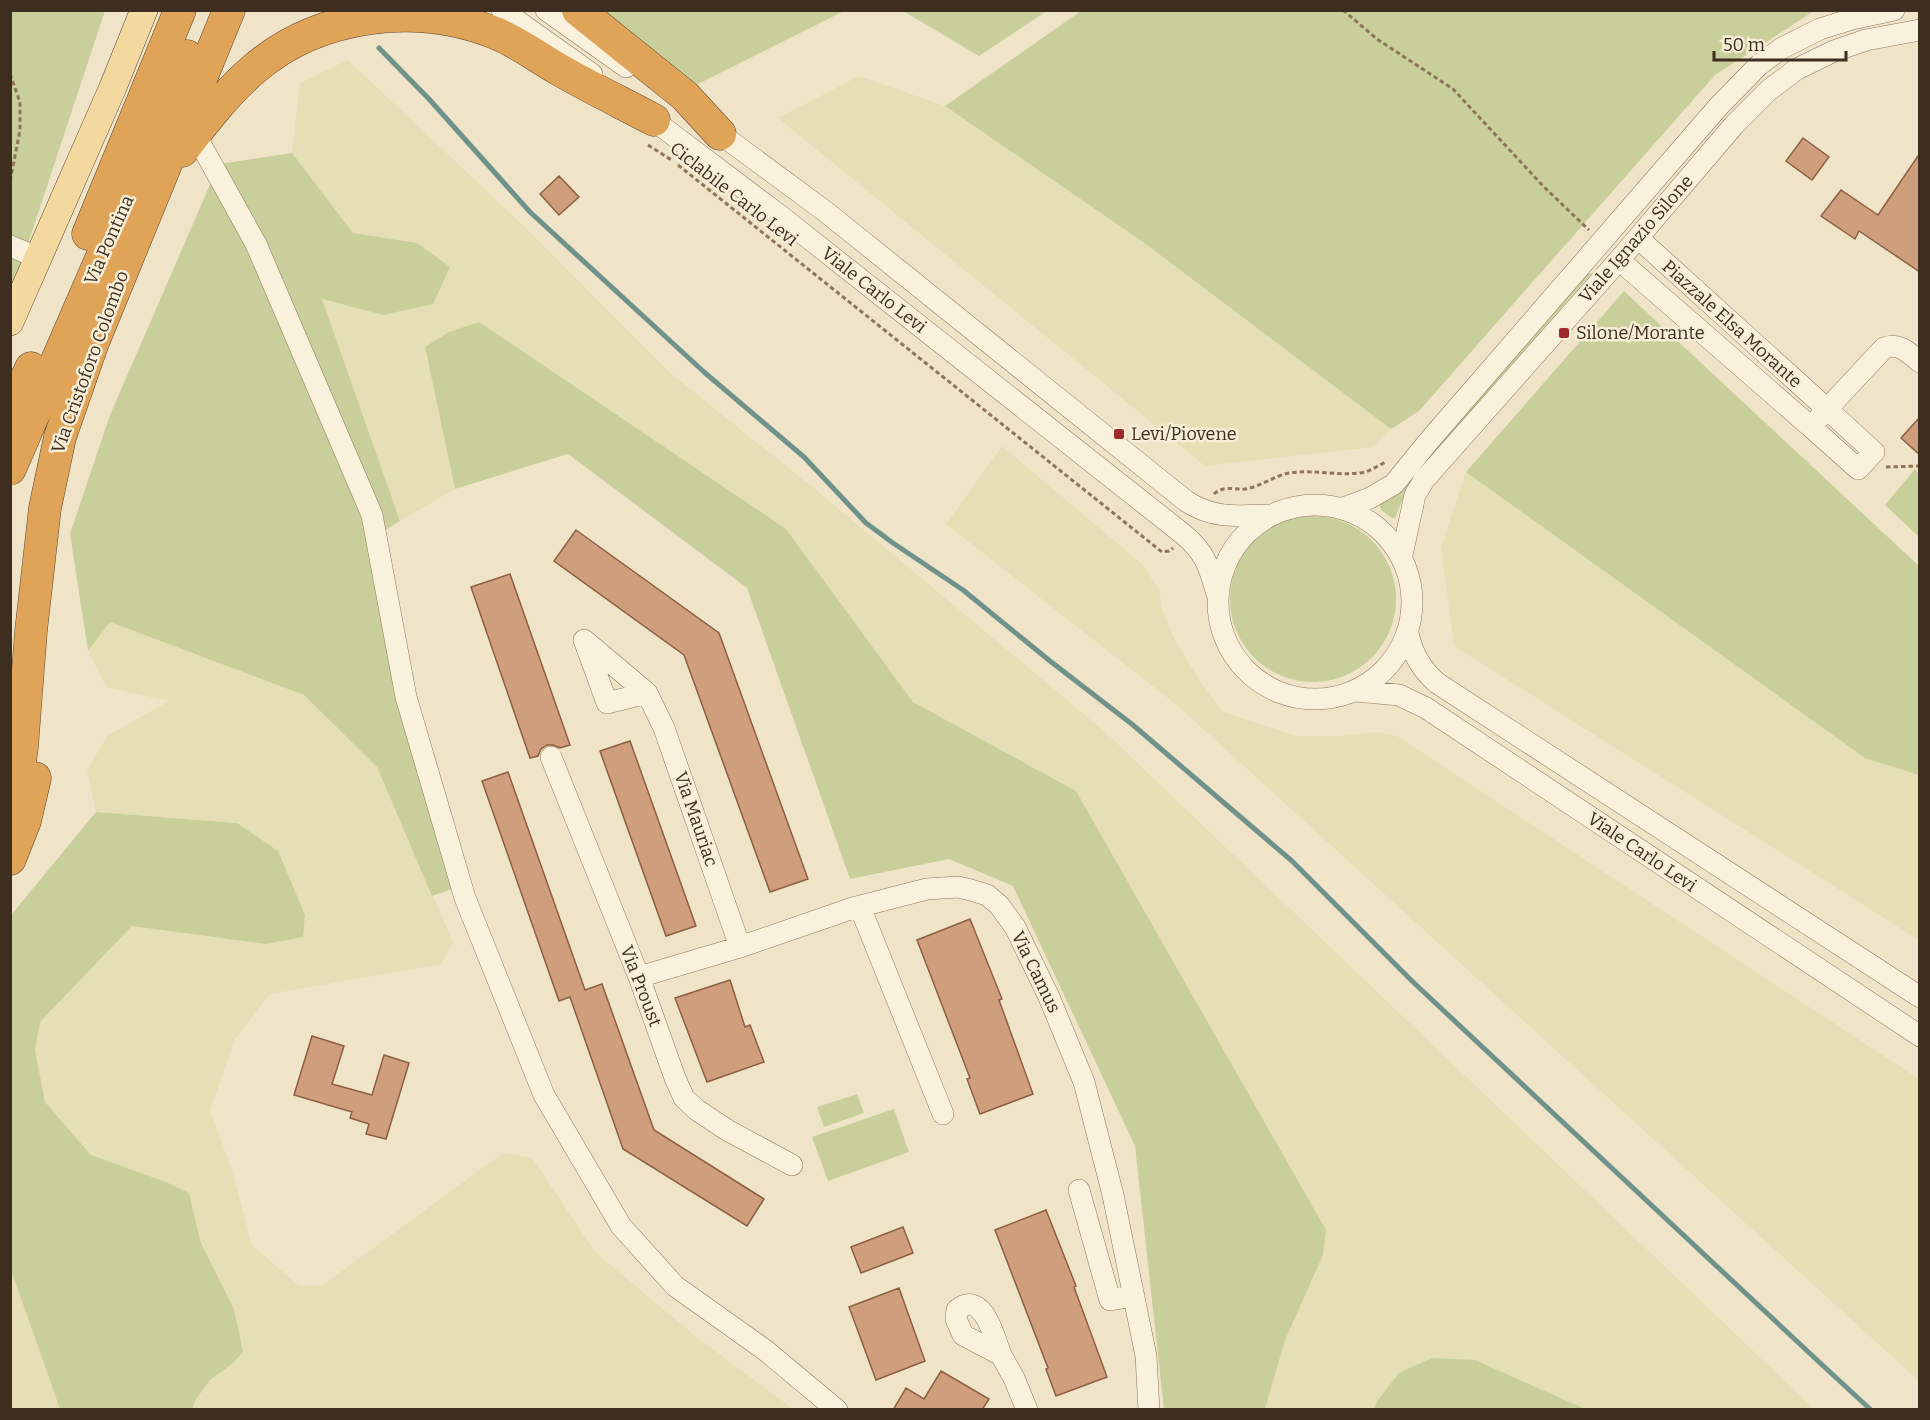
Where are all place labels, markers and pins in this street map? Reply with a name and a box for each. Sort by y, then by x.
place label: Silone/Morante [1576,322,1705,344]
marker: Silone/Morante [1557,326,1571,340]
place label: Levi/Piovene [1131,423,1237,445]
marker: Levi/Piovene [1112,427,1126,441]

